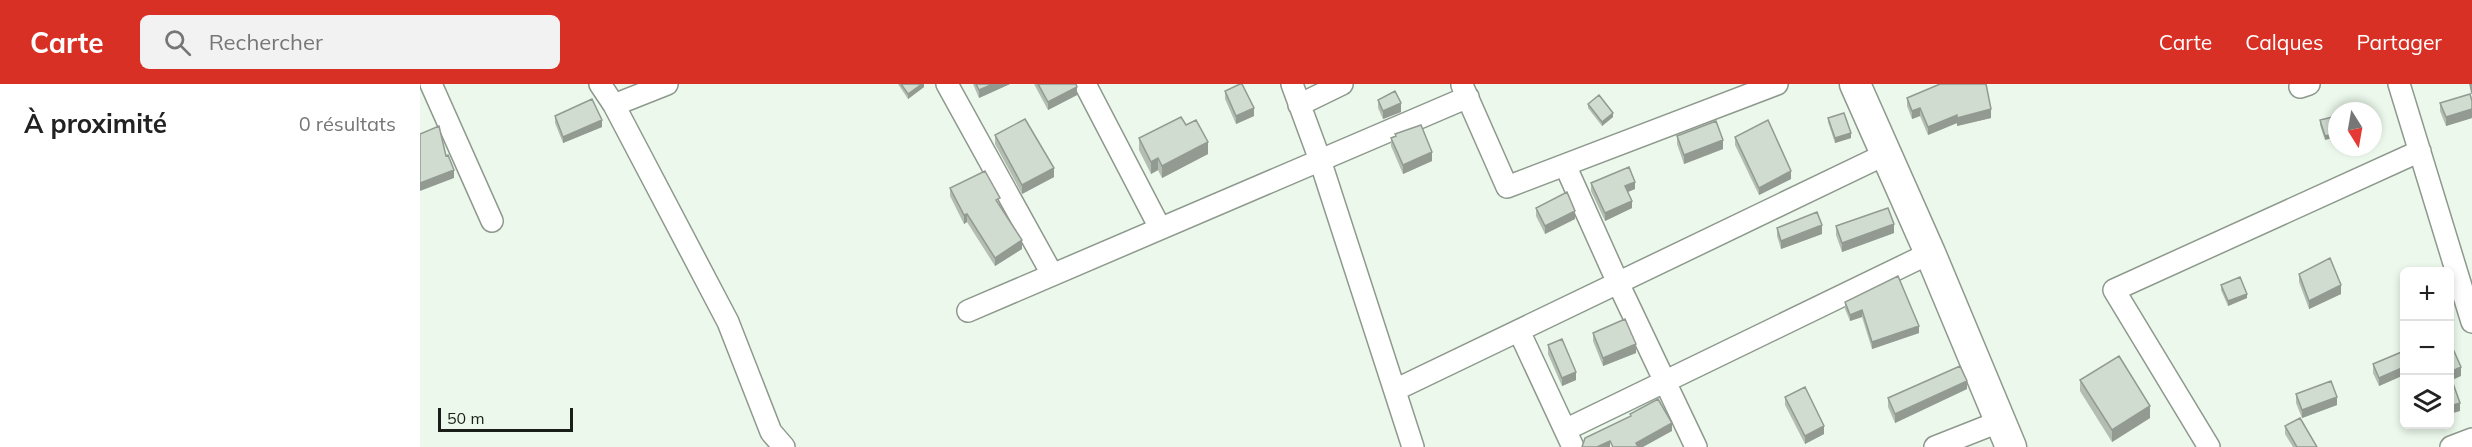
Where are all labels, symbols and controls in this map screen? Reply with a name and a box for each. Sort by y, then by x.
search box [140,15,560,69]
text: Carte [30,25,104,60]
icon: search [161,26,194,59]
text: Rechercher [209,28,323,56]
text: Carte [2159,29,2212,55]
text: Calques [2245,29,2323,55]
text: Partager [2356,29,2442,55]
north arrow [2328,102,2382,156]
text: À proximité [24,107,167,140]
text: 0 résultats [299,111,396,136]
map controls [2400,267,2454,429]
button: + [2400,267,2454,321]
button: − [2400,321,2454,375]
button: layers [2400,375,2454,429]
scale bar [438,405,573,432]
text: 50 m [447,408,484,428]

